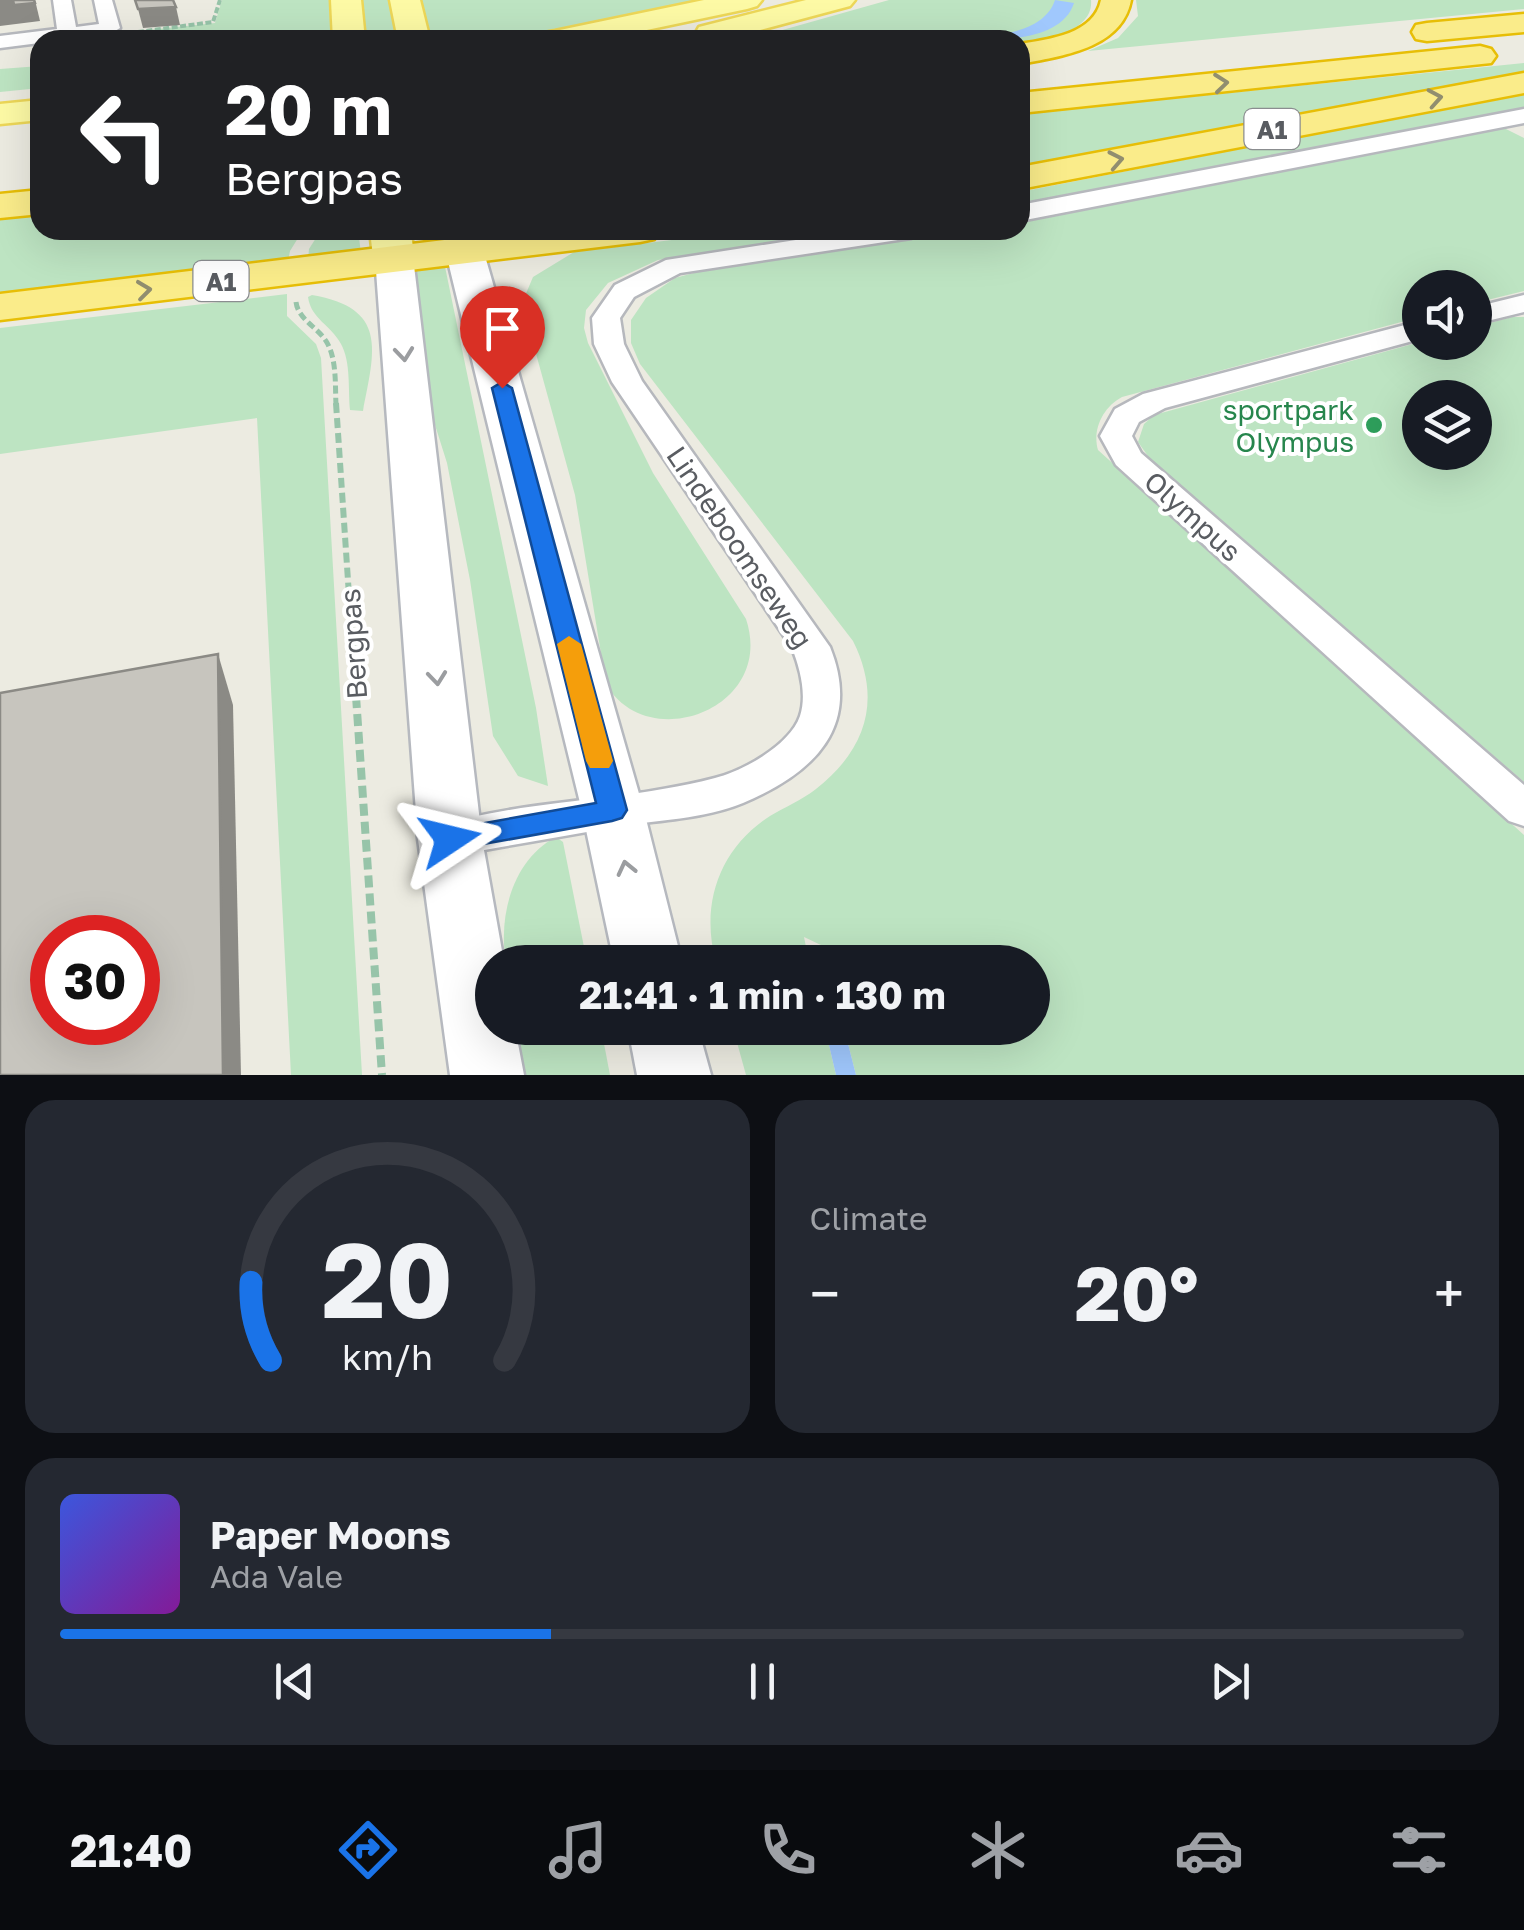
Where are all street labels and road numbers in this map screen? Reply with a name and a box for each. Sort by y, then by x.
road number: A1 [1244,109,1300,149]
road number: A1 [194,261,248,301]
street label: Lindeboomseweg [660,440,820,654]
street label: Olympus [1138,464,1248,568]
street label: Bergpas [333,588,373,700]

